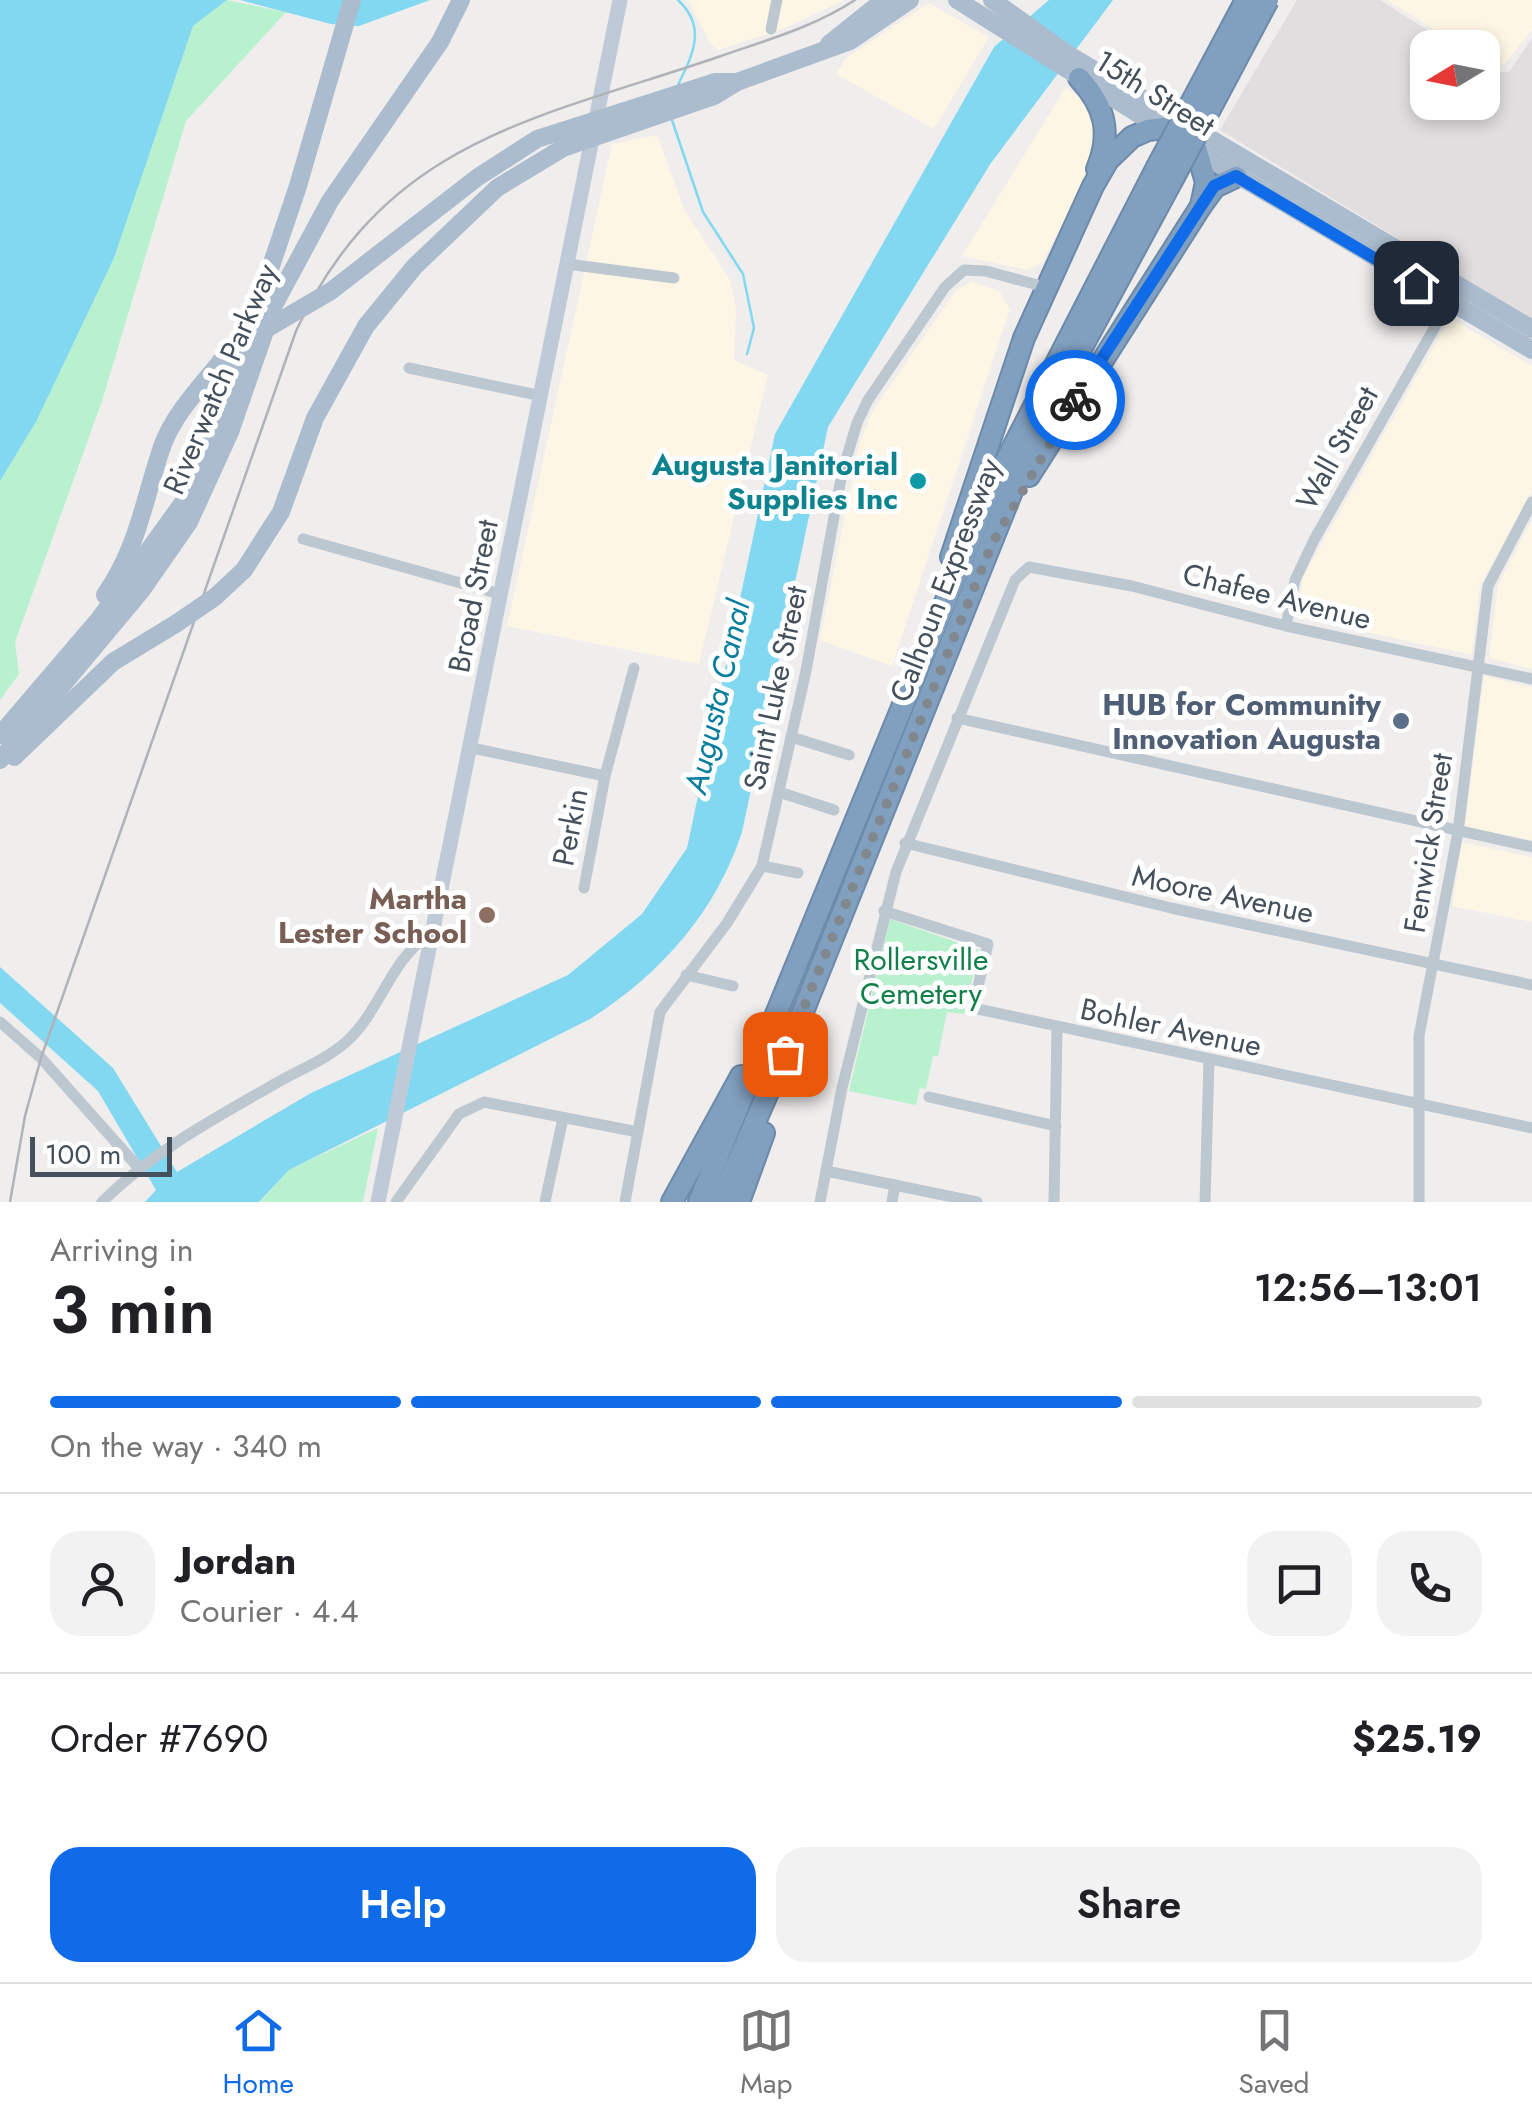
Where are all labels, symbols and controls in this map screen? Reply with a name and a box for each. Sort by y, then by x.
north arrow [1410,30,1500,120]
map controls [1410,30,1500,120]
street label: 15th Street [1087,39,1224,147]
pin [1374,241,1459,326]
street label: Riverwatch Parkway [152,256,288,501]
icon: home [1389,256,1444,311]
courier [1025,350,1125,450]
icon: bike [1048,373,1103,428]
street label: Wall Street [1285,378,1389,518]
place label: Augusta Janitorial Supplies Inc [651,443,898,520]
street label: Calhoun Expressway [879,451,1012,708]
marker: Augusta Janitorial Supplies Inc [907,470,929,492]
street label: Broad Street [437,515,509,676]
street label: Chafee Avenue [1178,552,1376,640]
street label: Saint Luke Street [732,581,818,794]
water label: Augusta Canal [672,594,762,799]
place label: HUB for Community Innovation Augusta [1102,683,1381,760]
marker: HUB for Community Innovation Augusta [1390,710,1412,732]
street label: Fenwick Street [1393,749,1464,936]
street label: Perkin [541,785,599,869]
street label: Moore Avenue [1128,854,1318,934]
place label: Martha Lester School [278,877,467,954]
marker: Martha Lester School [476,904,498,926]
park label: Rollersville Cemetery [854,938,988,1015]
street label: Bohler Avenue [1077,987,1265,1067]
pin [743,1012,828,1097]
icon: bag [758,1027,813,1082]
scale bar [30,1132,172,1176]
text: 100 m [45,1134,121,1175]
text: Arriving in [50,1227,194,1273]
text: 12:56–13:01 [1254,1260,1482,1315]
text: 3 min [50,1263,215,1357]
text: On the way · 340 m [50,1423,322,1469]
button: person [50,1531,155,1636]
button: chat [1247,1531,1352,1636]
button: phone [1377,1531,1482,1636]
text: Jordan [180,1533,296,1588]
text: Courier · 4.4 [180,1588,359,1634]
text: Order #7690 [50,1711,268,1766]
text: $25.19 [1352,1711,1482,1766]
button: Help [50,1847,756,1962]
button: Share [776,1847,1482,1962]
tab: Home [222,2003,294,2104]
tab: Map [739,2003,794,2104]
tab: Saved [1239,2003,1310,2104]

